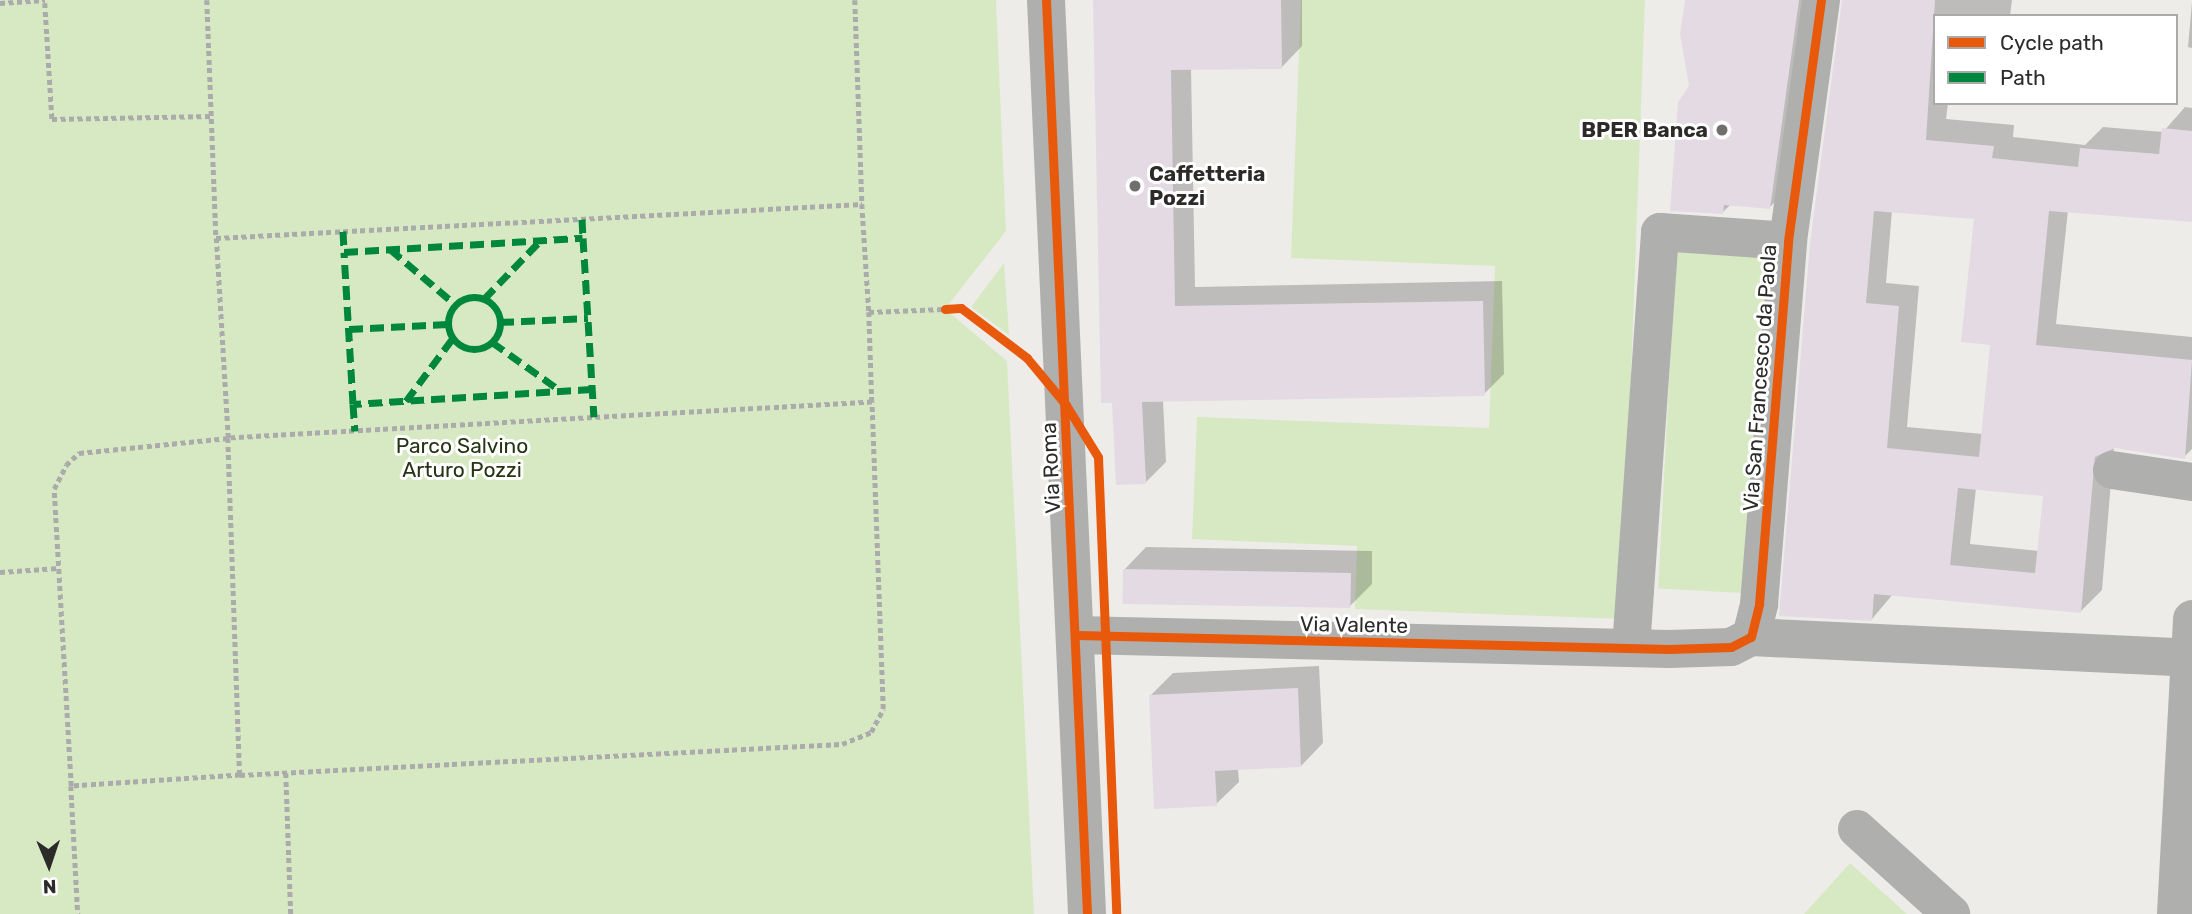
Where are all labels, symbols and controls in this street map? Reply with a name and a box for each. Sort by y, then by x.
legend [1933,14,2178,105]
text: Cycle path [2000,30,2104,55]
text: Path [2000,65,2046,90]
place label: BPER Banca [1581,117,1708,143]
marker: BPER Banca [1714,122,1730,138]
place label: Caffetteria Pozzi [1149,161,1265,211]
marker: Caffetteria Pozzi [1127,178,1143,194]
street label: Via San Francesco da Paola [1738,244,1782,512]
street label: Via Roma [1036,422,1066,514]
park label: Parco Salvino Arturo Pozzi [396,433,528,483]
street label: Via Valente [1299,611,1409,639]
north arrow [14,830,84,900]
text: N [43,875,57,898]

